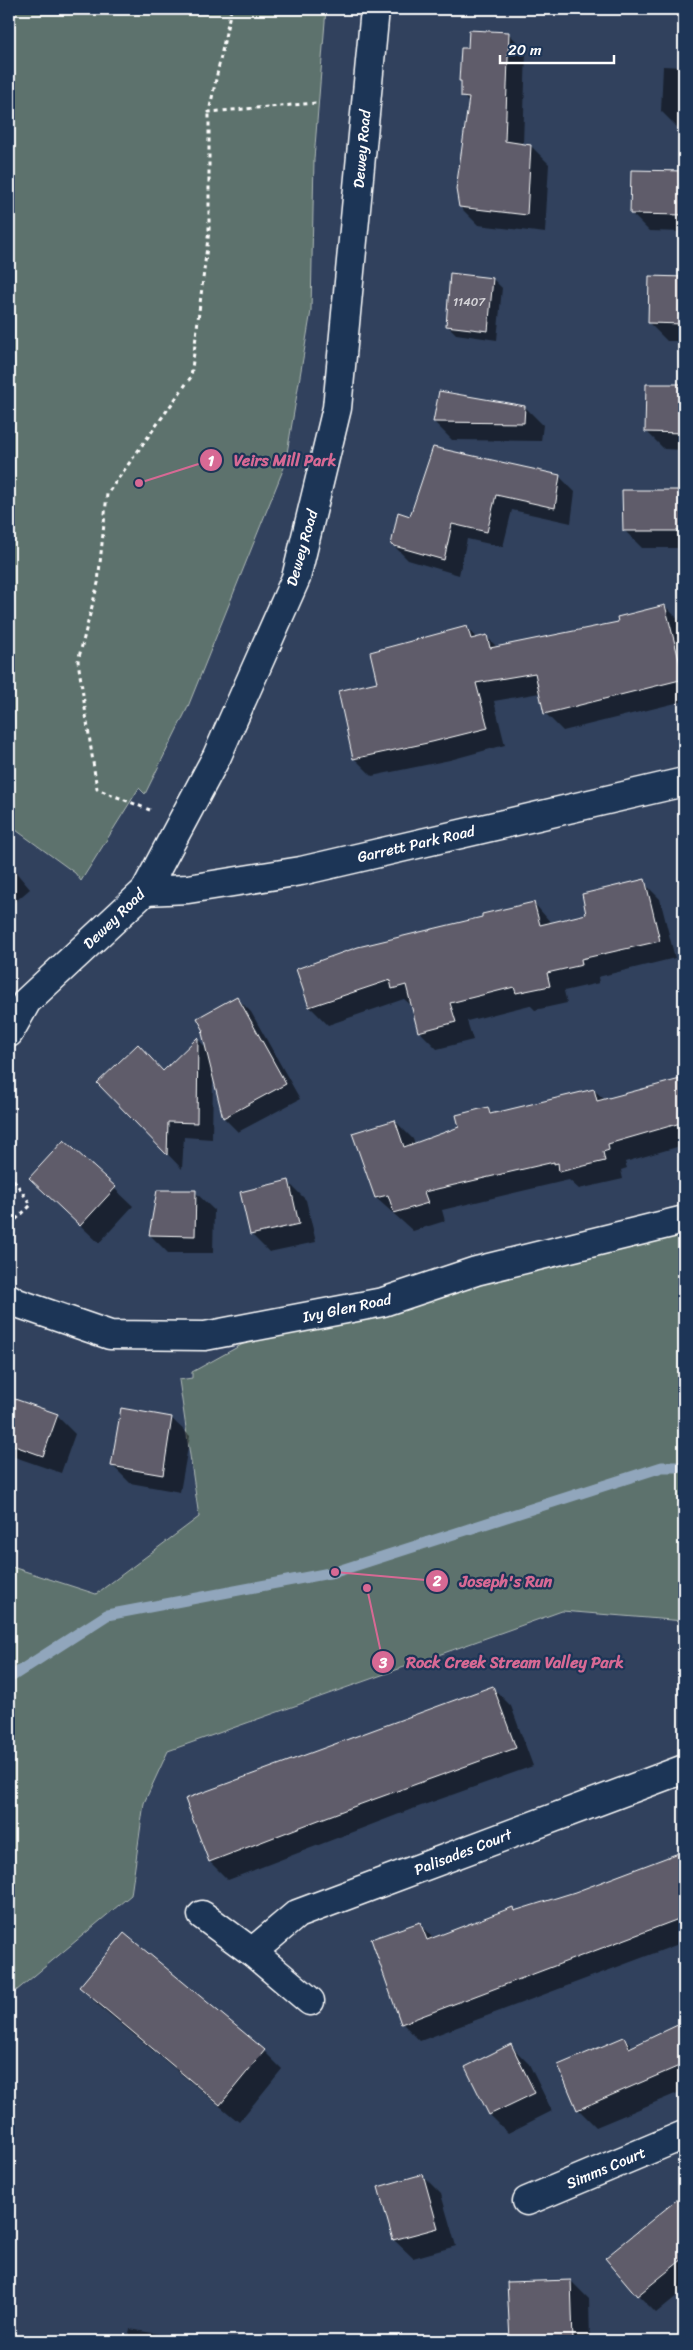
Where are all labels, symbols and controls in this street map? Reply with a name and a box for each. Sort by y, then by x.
scale bar [500,32,614,64]
text: 20 m [508,37,542,63]
street label: Dewey Road [346,108,378,189]
house number: 11407 [453,291,486,313]
callout: Veirs Mill Park [198,445,346,476]
text: Veirs Mill Park [234,446,337,475]
text: 1 [208,448,215,474]
street label: Dewey Road [279,506,326,589]
street label: Garrett Park Road [355,818,478,870]
street label: Dewey Road [77,882,152,956]
street label: Ivy Glen Road [299,1286,395,1330]
callout: Joseph's Run [425,1565,562,1596]
text: Joseph's Run [459,1567,553,1596]
text: 2 [432,1568,442,1594]
callout: Rock Creek Stream Valley Park [371,1647,635,1678]
text: Rock Creek Stream Valley Park [405,1648,624,1677]
text: 3 [378,1650,388,1676]
street label: Palisades Court [410,1821,517,1883]
street label: Simms Court [562,2139,650,2196]

